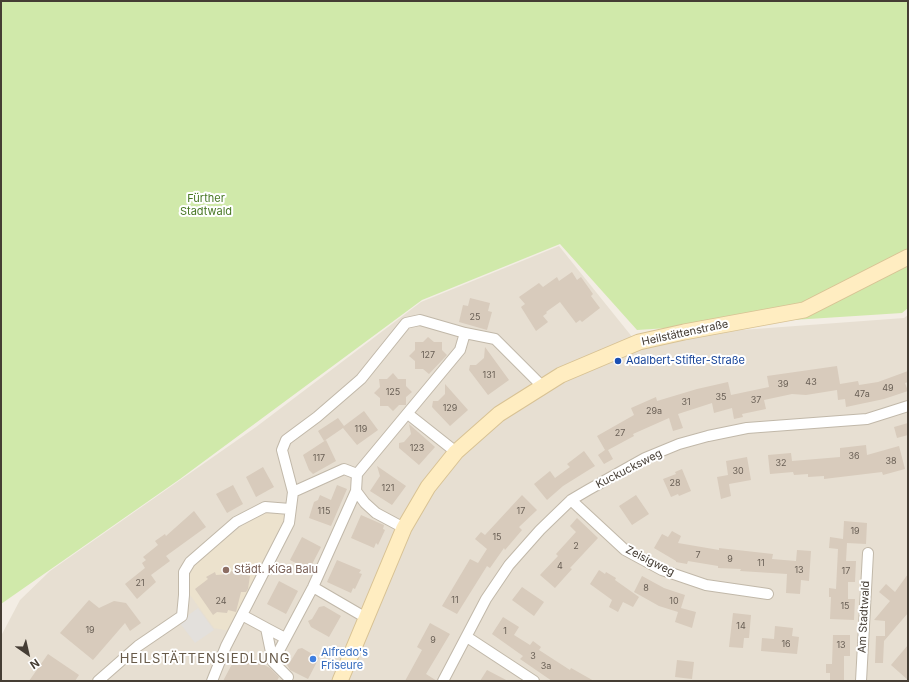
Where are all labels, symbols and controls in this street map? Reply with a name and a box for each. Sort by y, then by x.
park label: Fürther Stadtwald [180,192,232,218]
house number: 25 [470,312,480,322]
street label: Heilstättenstraße [640,317,730,349]
house number: 127 [421,350,435,360]
place label: Adalbert-Stifter-Straße [626,354,745,368]
marker: Adalbert-Stifter-Straße [613,356,623,366]
house number: 131 [483,370,495,380]
house number: 43 [805,377,817,387]
house number: 39 [777,379,789,389]
house number: 49 [882,383,894,393]
house number: 125 [386,387,400,397]
house number: 47a [854,389,870,399]
house number: 35 [715,392,727,402]
house number: 37 [751,395,761,405]
house number: 31 [681,397,691,407]
house number: 129 [443,403,457,413]
house number: 29a [646,406,662,416]
house number: 119 [355,424,367,434]
house number: 27 [615,428,625,438]
house number: 123 [410,443,424,453]
street label: Kuckucksweg [594,447,664,491]
house number: 36 [848,451,860,461]
house number: 117 [313,453,325,463]
house number: 38 [885,456,897,466]
house number: 32 [775,458,787,468]
house number: 30 [732,466,744,476]
house number: 28 [669,478,681,488]
house number: 121 [382,483,394,493]
house number: 115 [318,506,330,516]
house number: 17 [517,506,525,516]
house number: 19 [850,526,860,536]
house number: 15 [492,532,502,542]
house number: 2 [573,541,579,551]
street label: Zeisigweg [623,543,677,579]
house number: 7 [695,550,701,560]
house number: 9 [727,554,733,564]
house number: 11 [757,558,765,568]
house number: 4 [557,561,563,571]
place label: Städt. KiGa Balu [234,563,318,577]
marker: Städt. KiGa Balu [221,565,231,575]
house number: 13 [794,565,804,575]
house number: 17 [842,566,850,576]
house number: 21 [135,578,145,588]
street label: Am Stadtwald [856,580,872,654]
house number: 8 [643,583,649,593]
house number: 11 [451,595,459,605]
house number: 24 [215,596,227,606]
house number: 10 [669,596,679,606]
house number: 15 [840,601,850,611]
house number: 14 [736,621,746,631]
house number: 19 [85,625,95,635]
house number: 1 [503,626,507,636]
north arrow [8,634,48,674]
house number: 9 [430,635,436,645]
house number: 16 [781,639,791,649]
house number: 13 [836,640,846,650]
place label: Alfredo's Friseure [321,646,368,672]
district label: HEILSTÄTTENSIEDLUNG [120,651,290,667]
house number: 3 [530,651,536,661]
marker: Alfredo's Friseure [308,654,318,664]
text: N [27,656,42,672]
house number: 3a [541,661,551,671]

